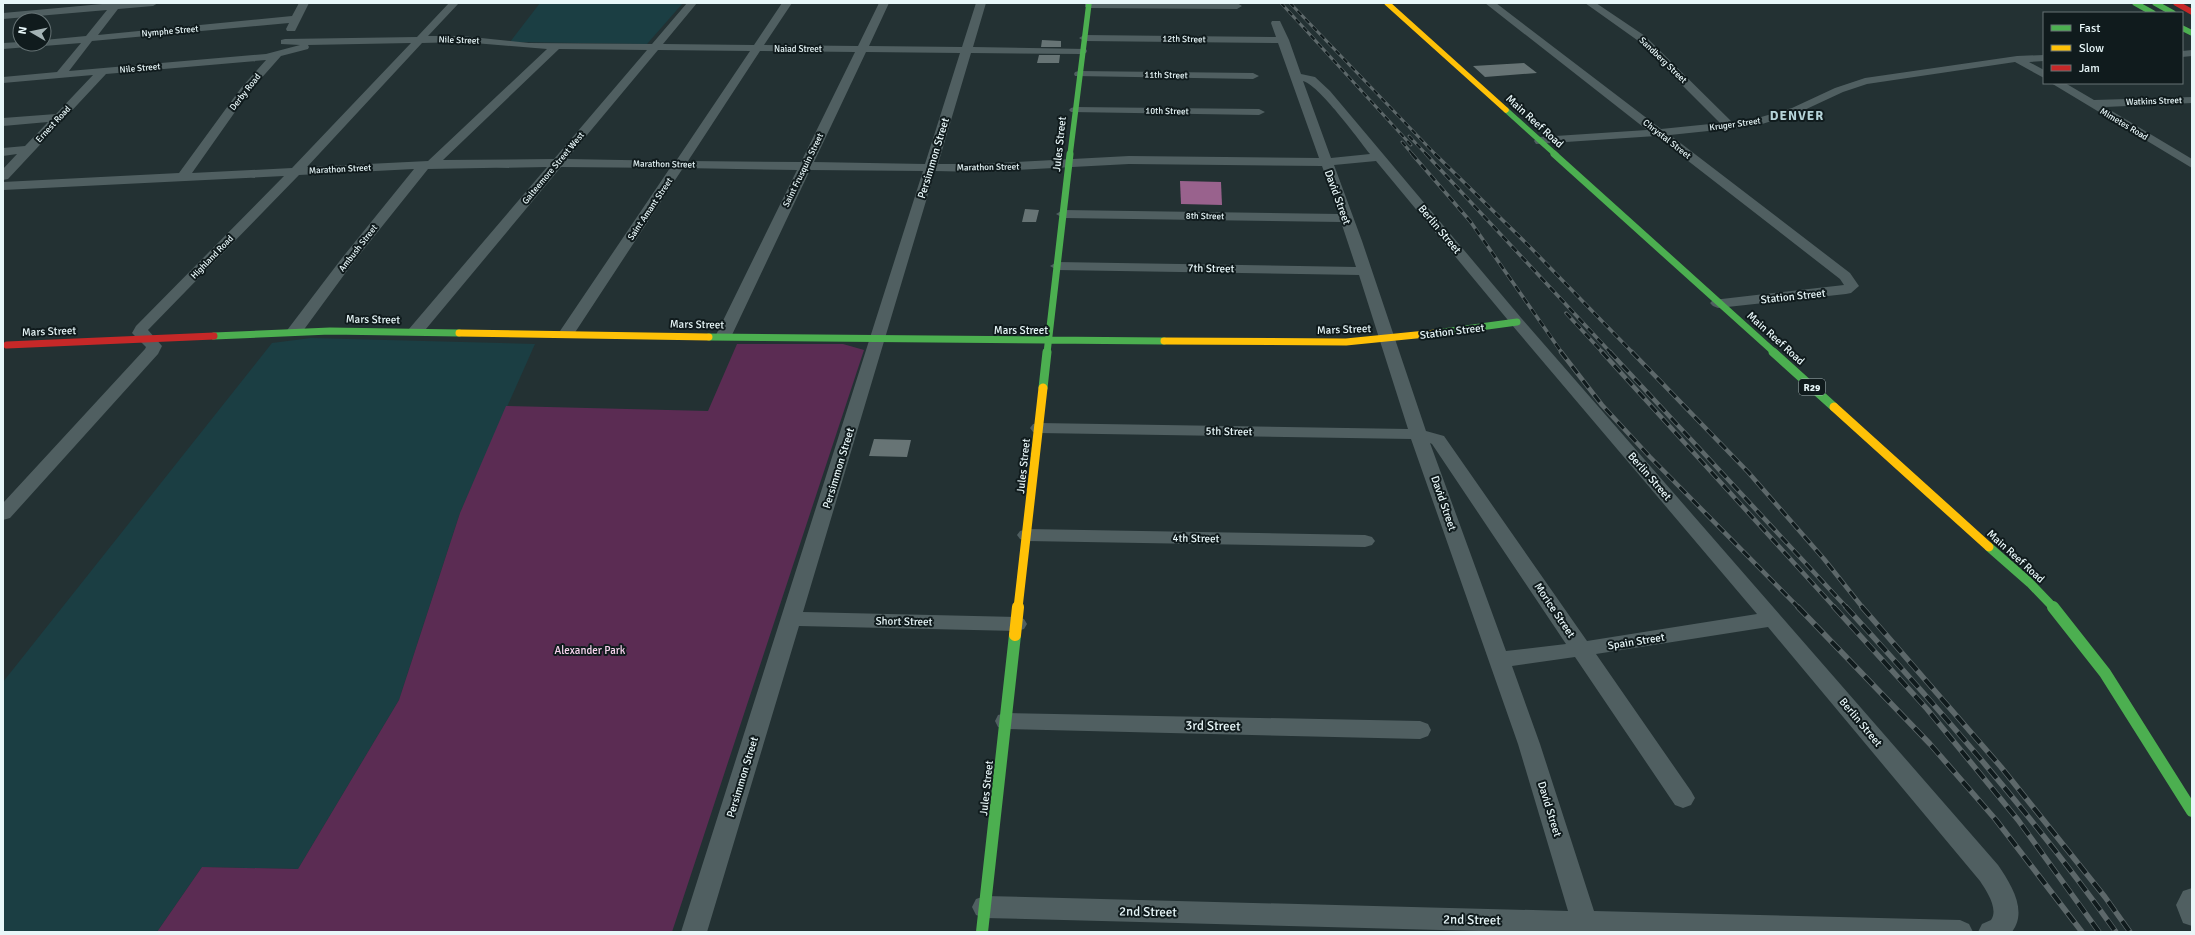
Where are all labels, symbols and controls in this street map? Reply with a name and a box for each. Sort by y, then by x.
north arrow [12,12,52,52]
legend [2043,12,2183,84]
text: Fast [2079,21,2100,36]
street label: Nymphe Street [141,24,199,39]
text: N [16,26,30,35]
street label: Nile Street [438,34,480,47]
street label: 12th Street [1162,34,1206,45]
street label: Sandberg Street [1637,35,1689,86]
text: Slow [2079,41,2104,56]
street label: Naiad Street [774,44,822,55]
street label: Nile Street [119,61,161,76]
text: Jam [2079,61,2100,76]
street label: 11th Street [1144,70,1188,81]
street label: Derby Road [228,71,263,113]
street label: Main Reef Road [1503,92,1566,151]
street label: Watkins Street [2126,95,2182,108]
street label: Ernest Road [34,104,73,145]
street label: 10th Street [1145,106,1189,117]
street label: Mimetes Road [2098,106,2150,143]
district label: DENVER [1770,108,1824,124]
street label: Kruger Street [1709,115,1761,134]
street label: Persimmon Street [915,116,952,200]
street label: Jules Street [1050,116,1069,172]
street label: Chrystal Street [1641,117,1693,162]
street label: Galteemore Street West [520,130,587,207]
street label: Saint Frusquin Street [781,131,826,209]
street label: Marathon Street [633,158,695,171]
street label: Marathon Street [957,161,1019,174]
street label: Marathon Street [308,162,372,177]
street label: David Street [1322,168,1353,226]
street label: Saint Amant Street [626,176,675,243]
street label: Berlin Street [1416,202,1464,256]
street label: 8th Street [1186,211,1224,222]
street label: Ambush Street [337,223,380,274]
street label: Highland Road [189,233,236,281]
street label: 7th Street [1187,262,1235,275]
street label: Station Street [1760,287,1826,306]
street label: Main Reef Road [1744,309,1807,368]
street label: Mars Street [346,313,400,326]
street label: Mars Street [670,318,724,331]
street label: Station Street [1419,321,1485,342]
street label: Mars Street [1317,322,1372,337]
street label: Mars Street [22,324,77,339]
street label: Mars Street [994,324,1048,337]
road number: R29 [1799,379,1825,395]
street label: 5th Street [1205,425,1253,438]
street label: Persimmon Street [820,426,857,510]
street label: Jules Street [1014,438,1033,494]
street label: Berlin Street [1625,450,1674,503]
street label: David Street [1428,474,1459,532]
street label: Main Reef Road [1984,527,2047,586]
street label: 4th Street [1172,532,1220,545]
street label: Morice Street [1531,580,1578,640]
street label: Short Street [875,615,933,628]
street label: Spain Street [1607,631,1666,652]
park label: Alexander Park [555,644,626,657]
street label: Berlin Street [1837,695,1885,749]
street label: 3rd Street [1185,718,1241,734]
street label: Persimmon Street [724,735,761,819]
street label: Jules Street [977,760,996,816]
street label: David Street [1535,780,1564,839]
street label: 2nd Street [1119,903,1177,921]
street label: 2nd Street [1443,911,1501,929]

